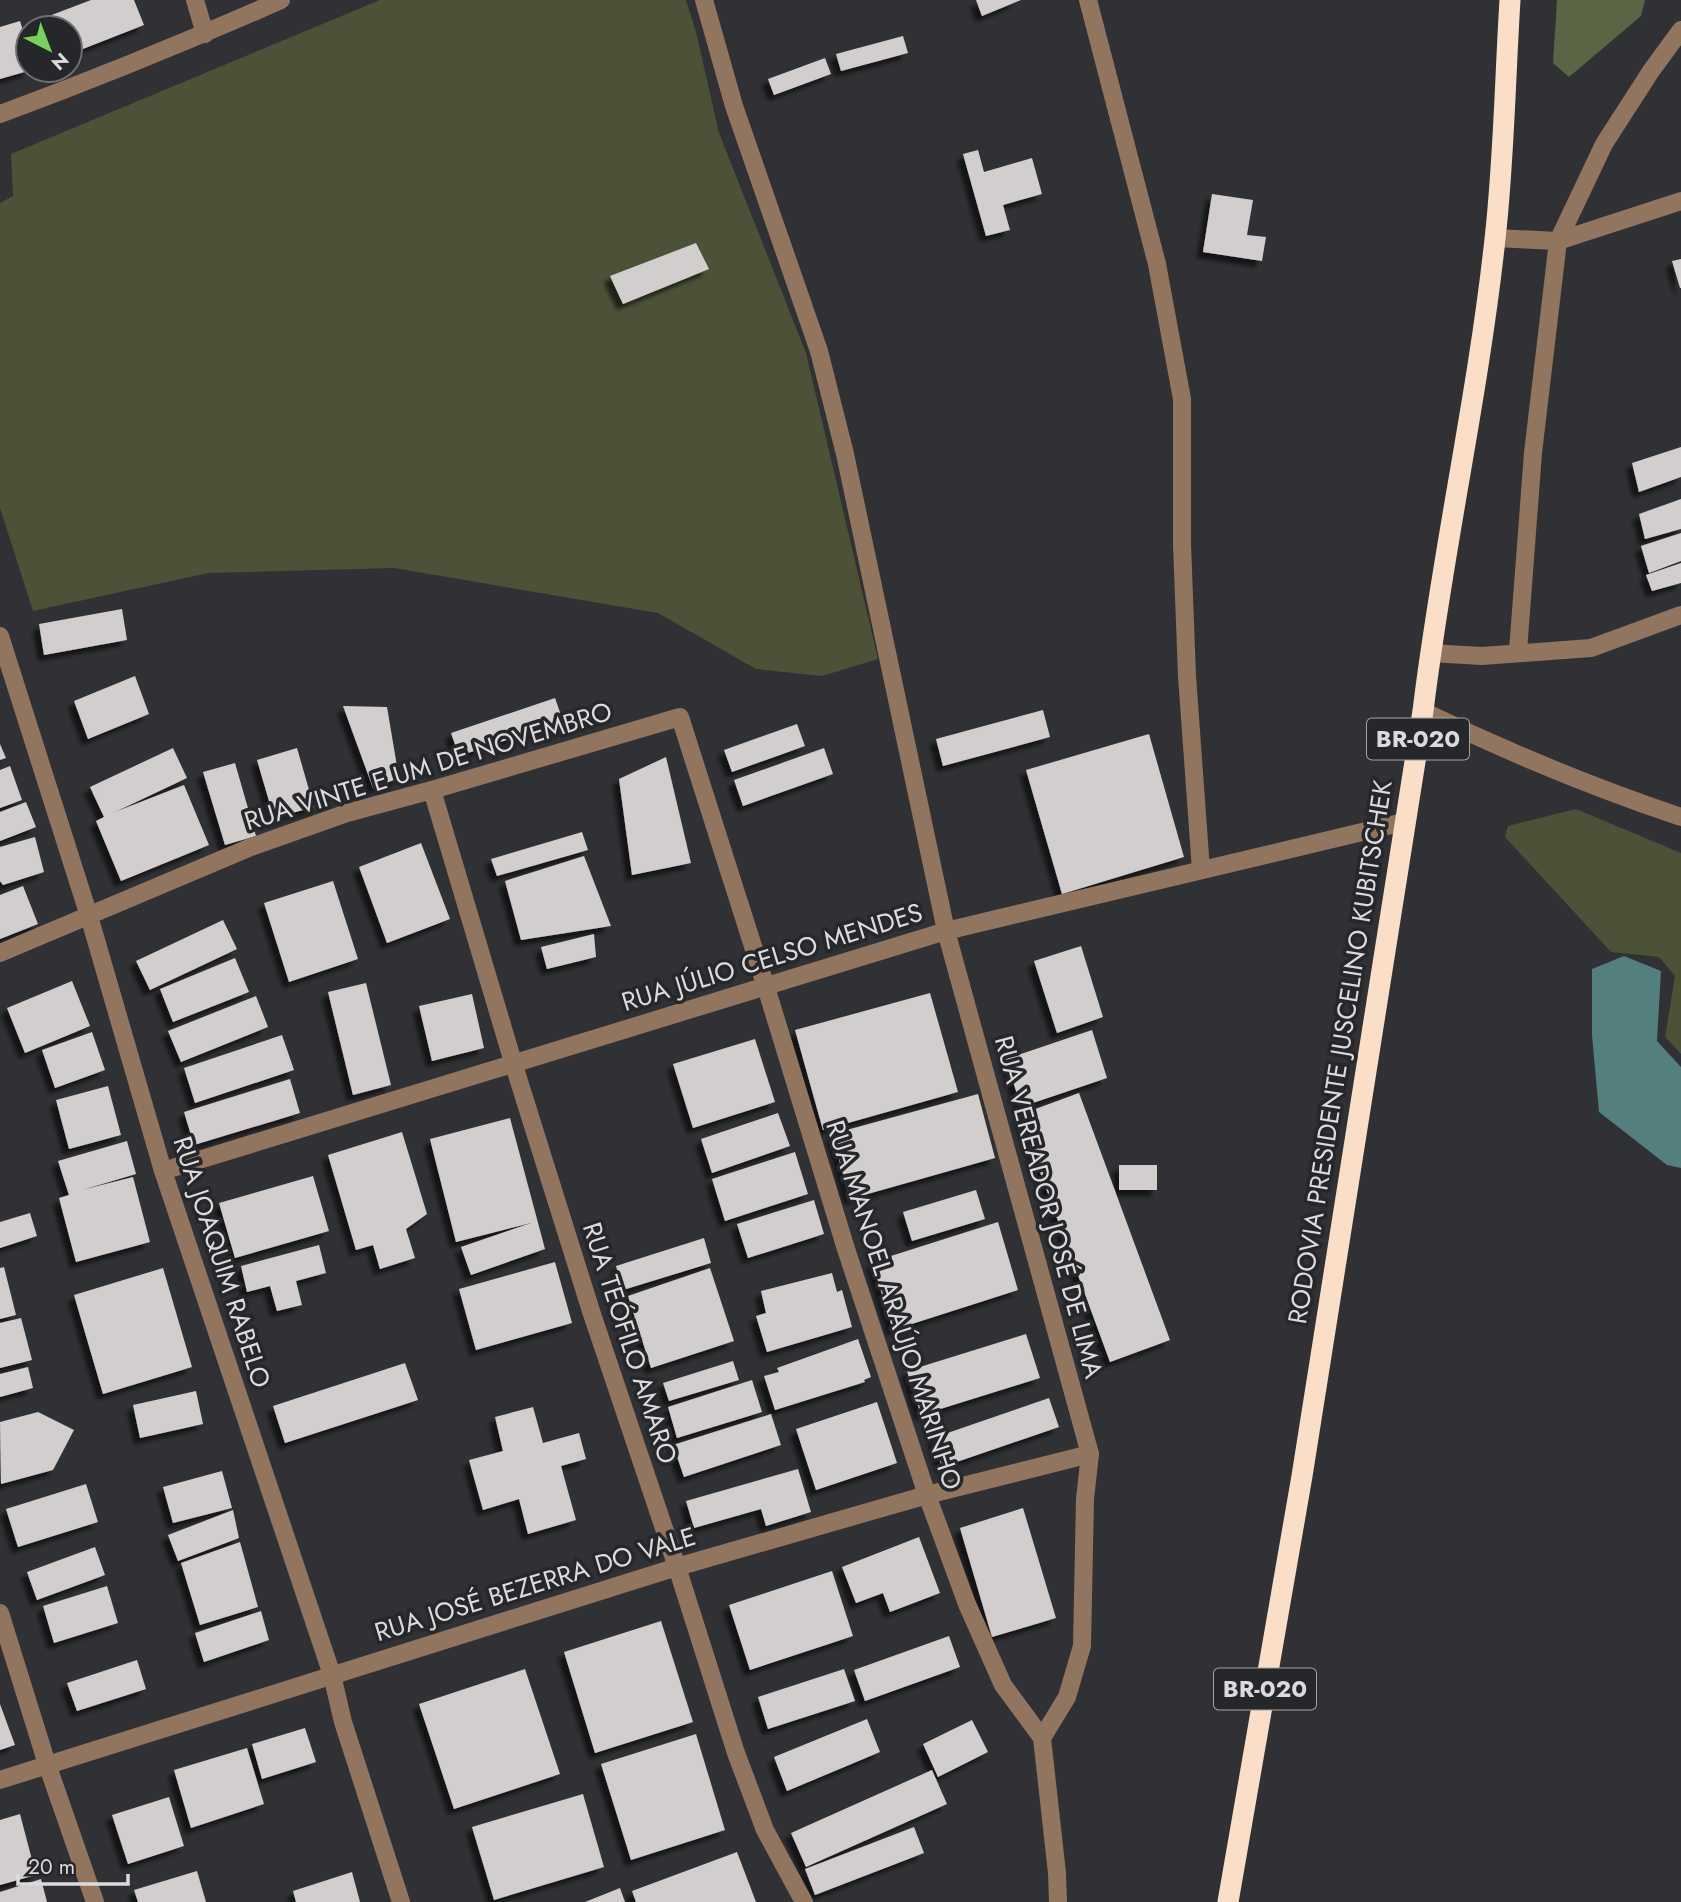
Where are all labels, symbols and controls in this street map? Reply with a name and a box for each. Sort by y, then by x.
north arrow [14,14,84,84]
text: N [45,46,75,76]
street label: RUA VINTE E UM DE NOVEMBRO [239,692,617,840]
road number: BR-020 [1367,718,1469,760]
street label: RODOVIA PRESIDENTE JUSCELINO KUBITSCHEK [1278,777,1402,1327]
street label: RUA JÚLIO CELSO MENDES [617,893,927,1021]
street label: RUA VEREADOR JOSÉ DE LIMA [985,1032,1113,1383]
street label: RUA MANOEL ARAÚJO MARINHO [816,1115,972,1495]
street label: RUA JOAQUIM RABELO [163,1131,281,1393]
street label: RUA TEÓFILO AMARO [573,1217,687,1469]
street label: RUA JOSÉ BEZERRA DO VALE [370,1517,700,1651]
road number: BR-020 [1214,1668,1316,1709]
scale bar [18,1842,128,1886]
text: 20 m [28,1852,75,1882]

